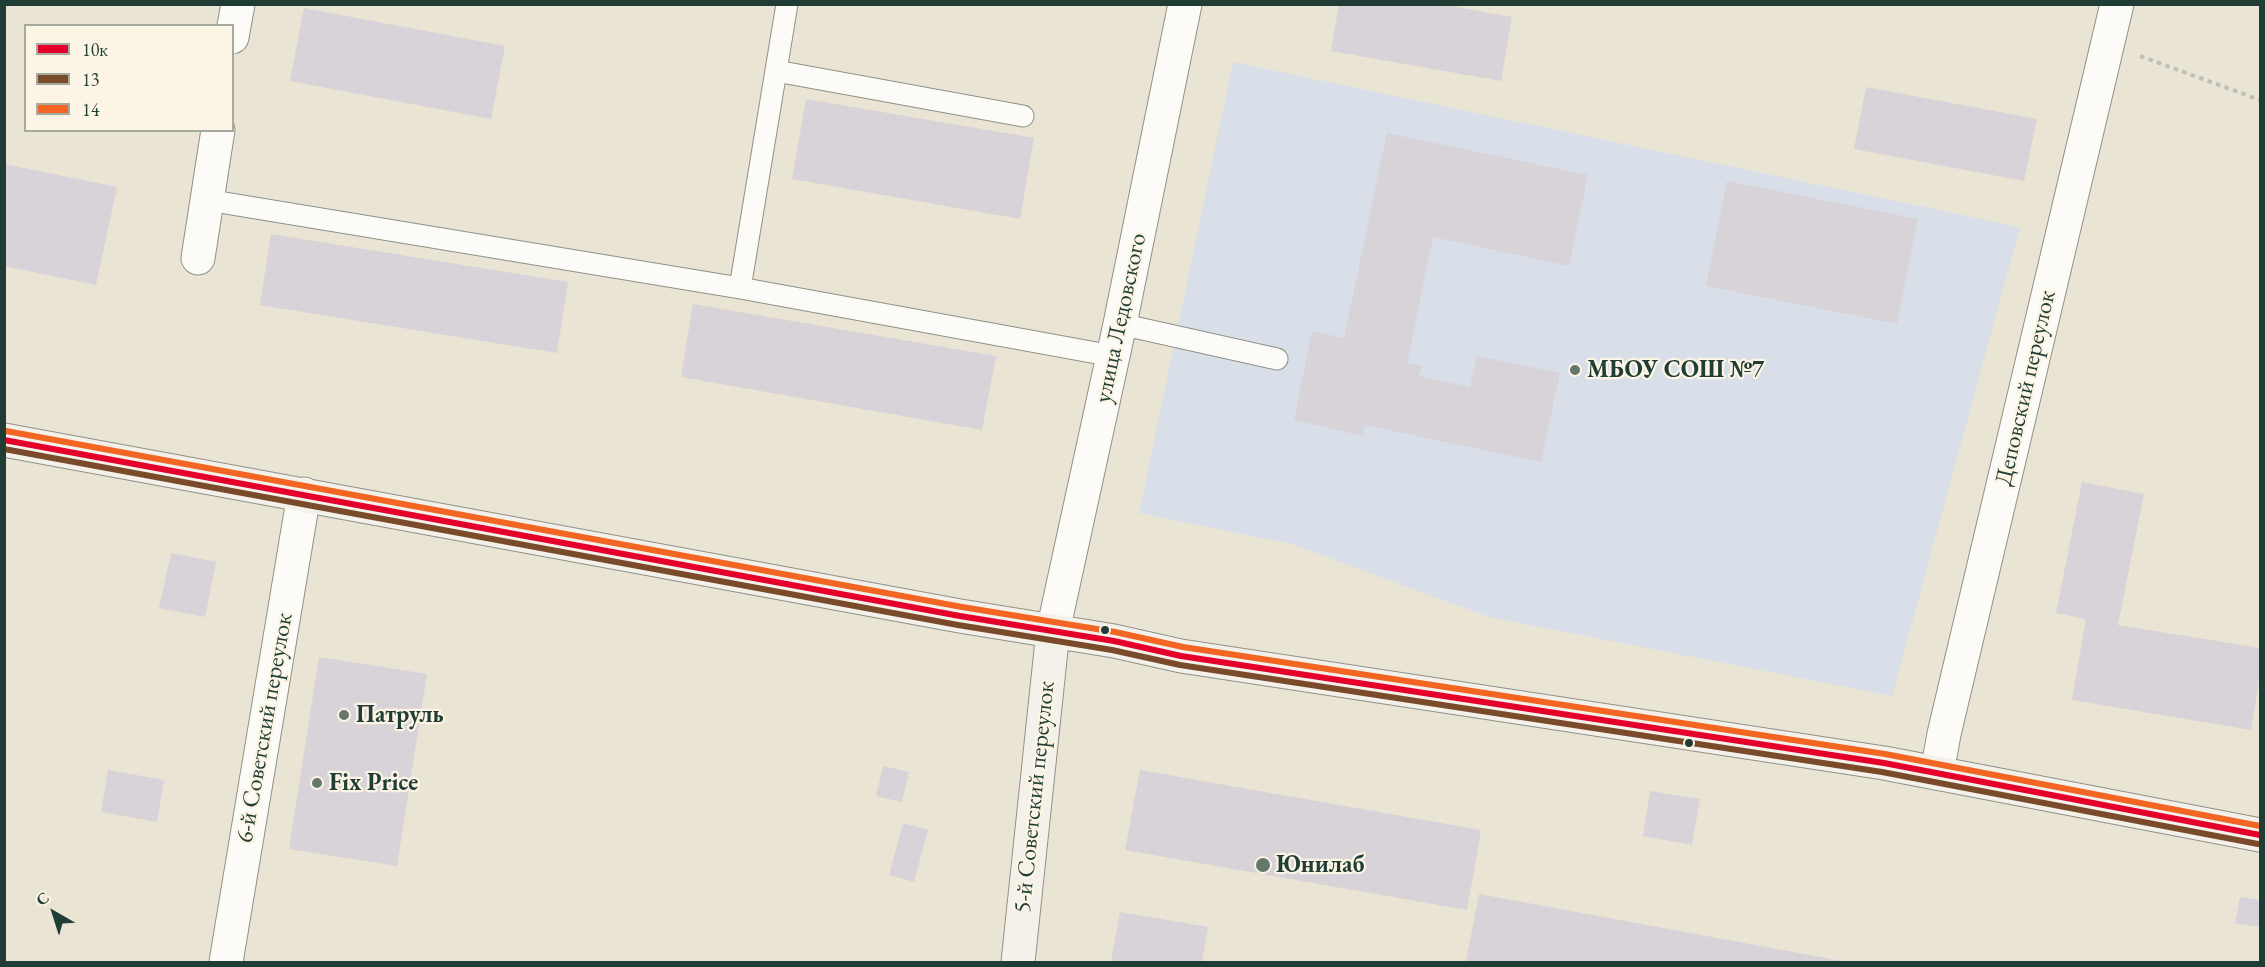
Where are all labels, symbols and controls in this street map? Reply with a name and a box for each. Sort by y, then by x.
legend [24,24,234,132]
text: 10к [82,38,108,61]
text: 13 [82,68,99,91]
text: 14 [82,98,99,121]
street label: улица Ледовского [1089,230,1153,406]
street label: Деповский переулок [1990,288,2062,488]
place label: МБОУ СОШ №7 [1587,356,1764,384]
marker: МБОУ СОШ №7 [1568,363,1582,377]
street label: 6-й Советский переулок [231,611,299,845]
unlabelled marker [1099,624,1111,636]
street label: 5-й Советский переулок [1009,680,1061,914]
place label: Патруль [356,701,444,729]
marker: Патруль [337,708,351,722]
unlabelled marker [1683,737,1695,749]
place label: Fix Price [329,769,418,797]
marker: Fix Price [310,776,324,790]
place label: Юнилаб [1276,851,1365,879]
marker: Юнилаб [1254,856,1272,874]
north arrow [24,883,84,943]
text: С [31,887,53,910]

